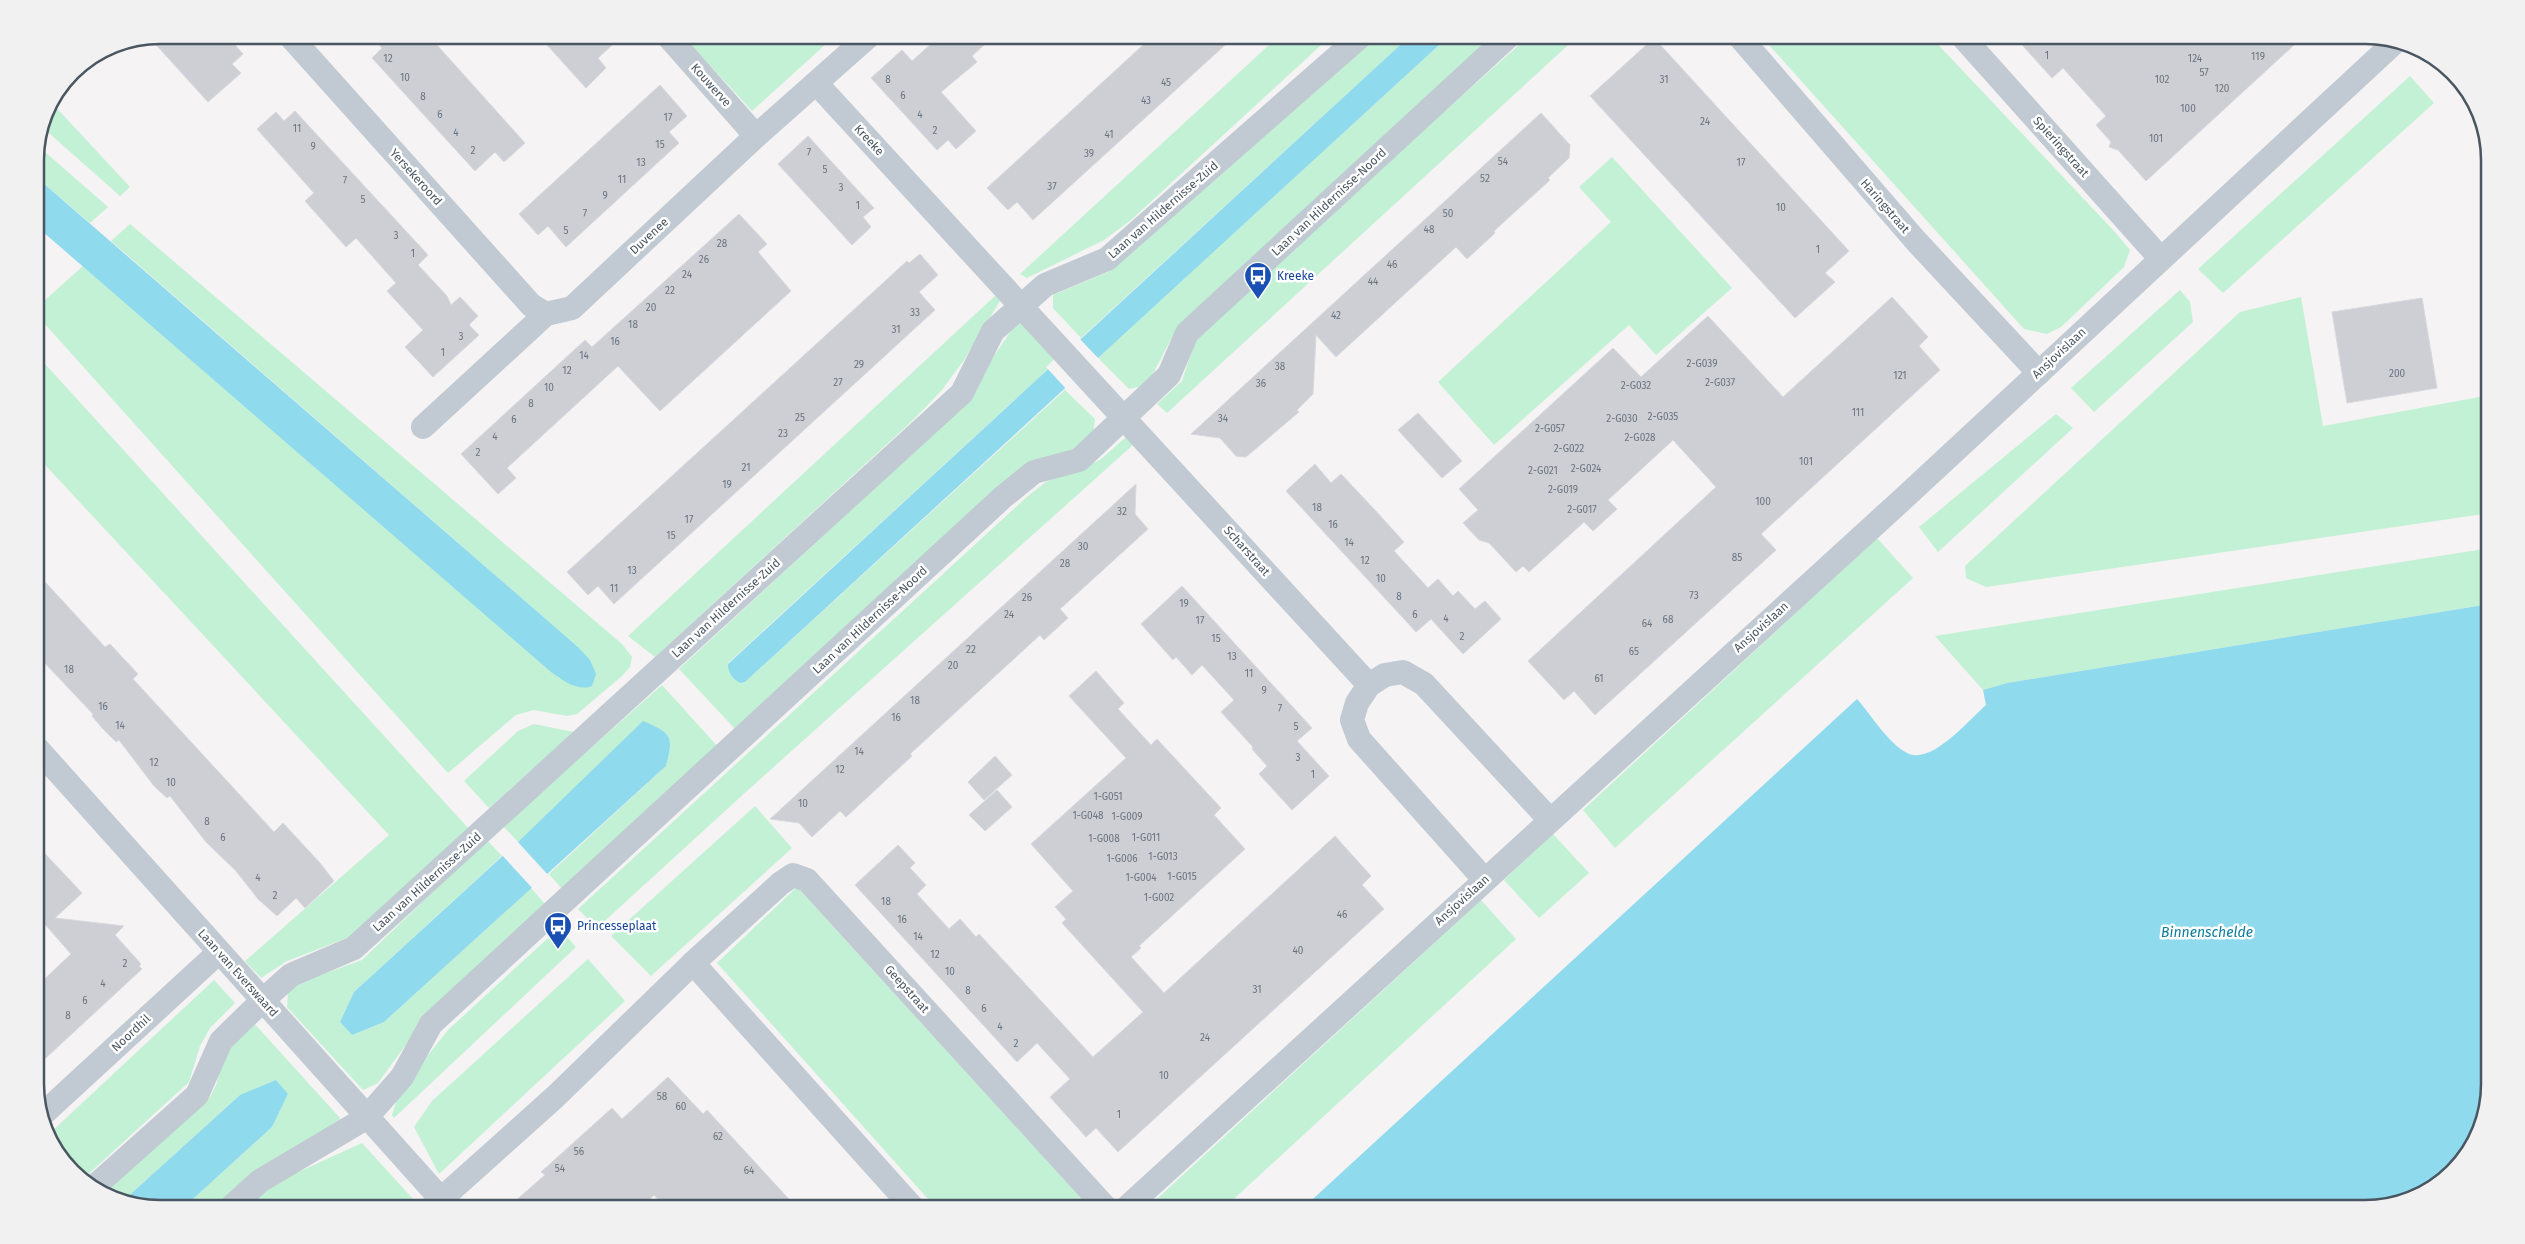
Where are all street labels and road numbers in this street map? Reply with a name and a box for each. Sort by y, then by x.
street label: Kouwerve [688,61,734,109]
street label: Spieringstraat [2030,114,2092,181]
street label: Kreeke [851,122,887,158]
street label: Laan van Hildernisse-Noord [1269,145,1389,259]
street label: Yersekeroord [387,146,445,208]
street label: Laan van Hildernisse-Zuid [1105,158,1221,262]
street label: Haringstraat [1858,176,1913,237]
street label: Duvenee [627,215,671,257]
street label: Ansjovislaan [2029,325,2089,381]
street label: Scharstraat [1221,523,1273,579]
street label: Laan van Hildernisse-Zuid [669,556,783,660]
street label: Laan van Hildernisse-Noord [810,563,930,677]
street label: Ansjovislaan [1731,599,1791,655]
street label: Laan van Hildernisse-Zuid [370,830,484,934]
street label: Ansjovislaan [1432,872,1492,928]
street label: Laan van Everswaard [195,926,281,1020]
street label: Geepstraat [882,962,932,1016]
street label: Noordhil [109,1011,154,1054]

